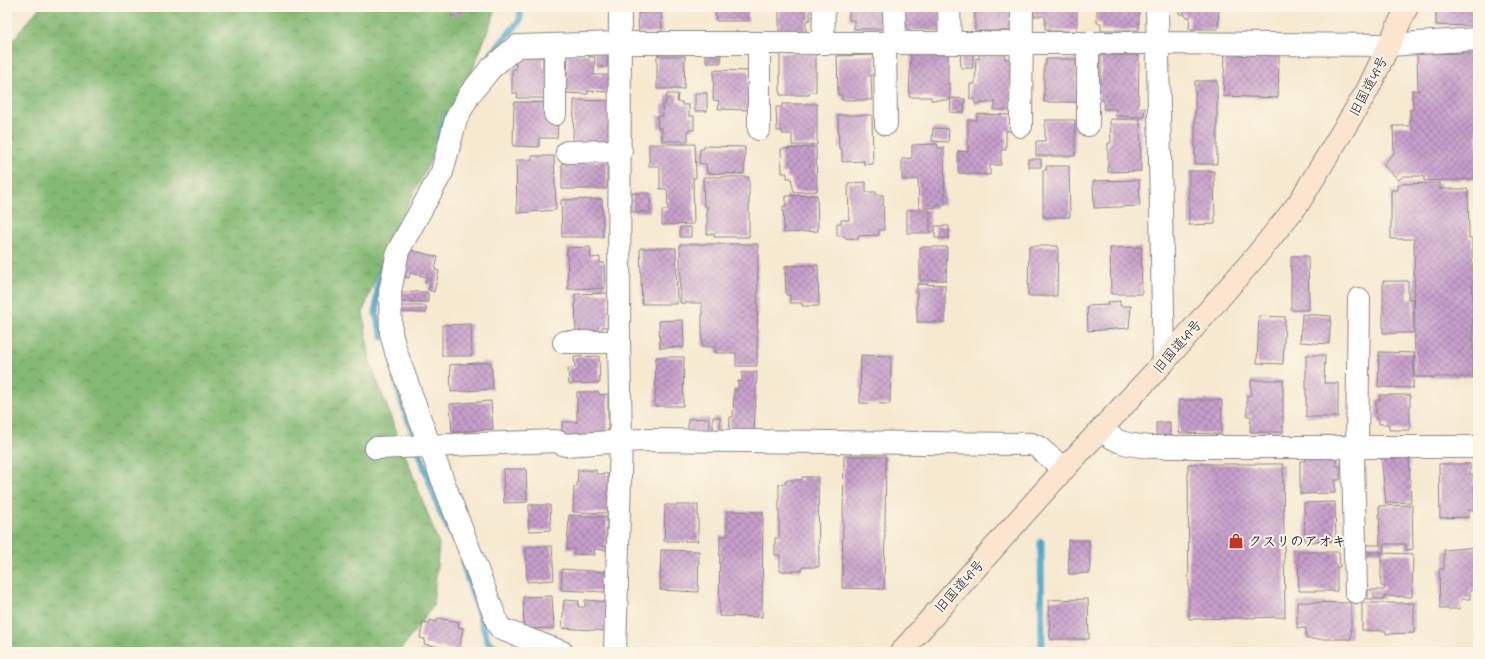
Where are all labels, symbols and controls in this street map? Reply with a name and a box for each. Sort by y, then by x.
street label: 旧国道49号 [1345,53,1394,121]
street label: 旧国道49号 [1149,315,1208,379]
shop icon: クスリのアオキ [1227,532,1245,550]
place label: クスリのアオキ [1248,532,1346,553]
street label: 旧国道49号 [930,555,990,619]

